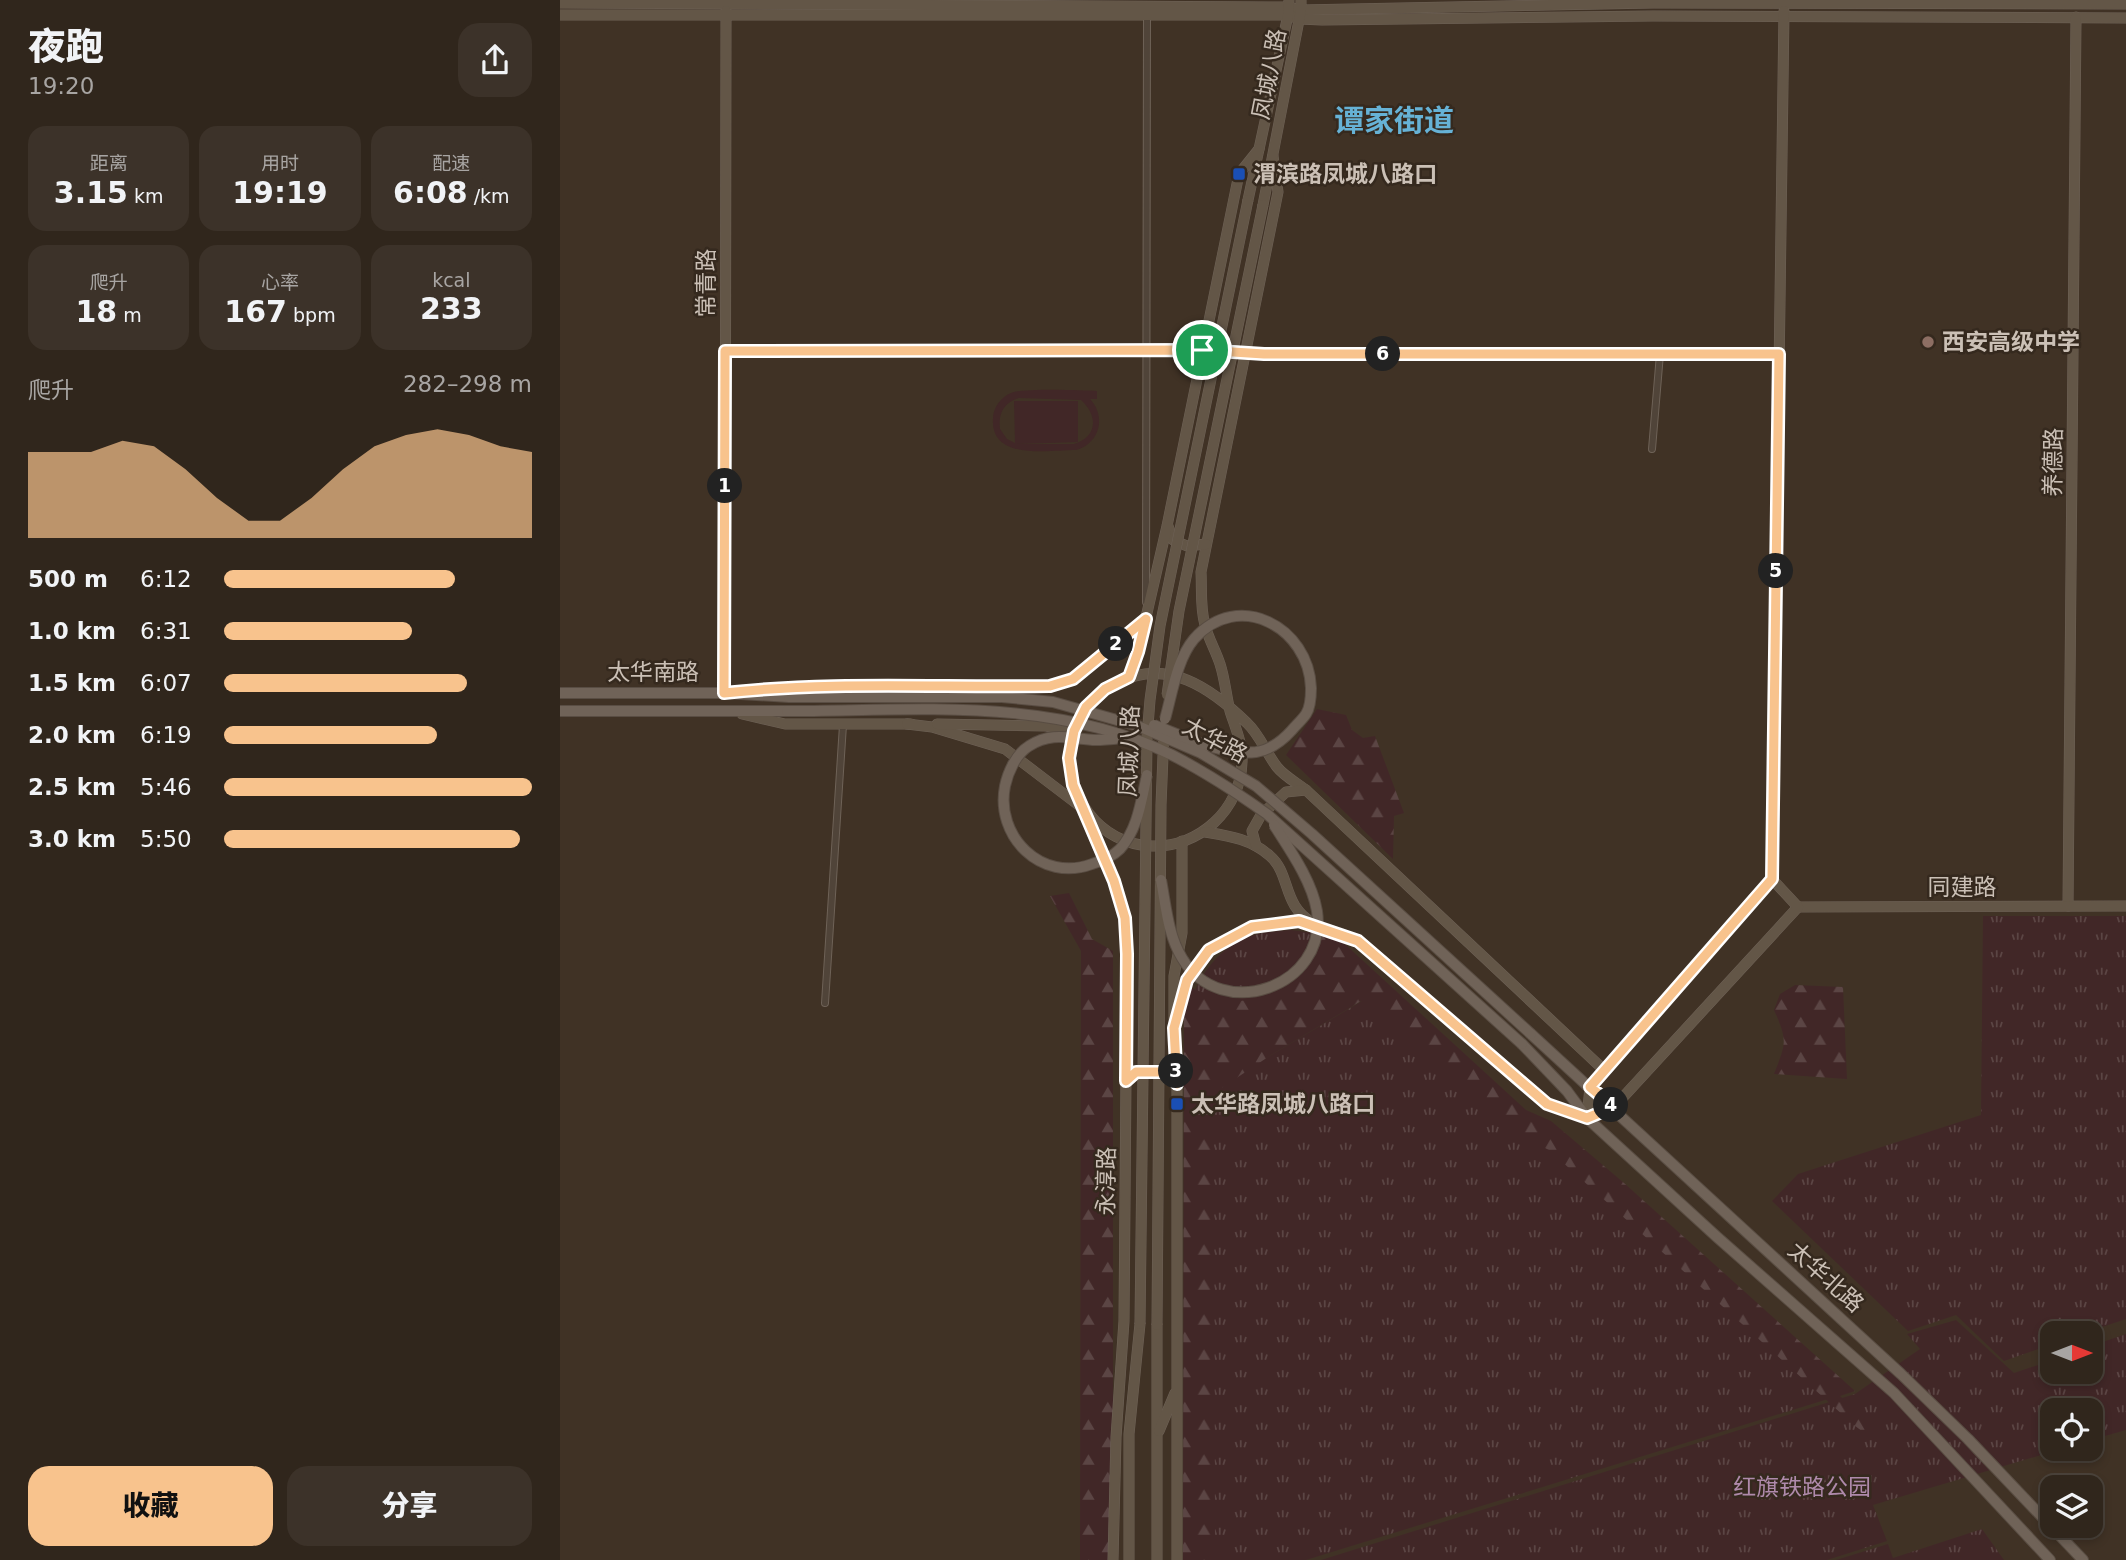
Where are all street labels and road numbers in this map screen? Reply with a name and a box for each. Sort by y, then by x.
street label: 凤城八路 [1247,26,1291,122]
street label: 常青路 [693,249,719,318]
street label: 养德路 [2039,427,2067,497]
street label: 太华南路 [607,659,699,685]
street label: 凤城八路 [1114,705,1144,797]
street label: 太华路 [1178,712,1252,768]
street label: 同建路 [1928,874,1997,900]
street label: 永淳路 [1092,1146,1120,1216]
street label: 太华北路 [1783,1237,1869,1317]

